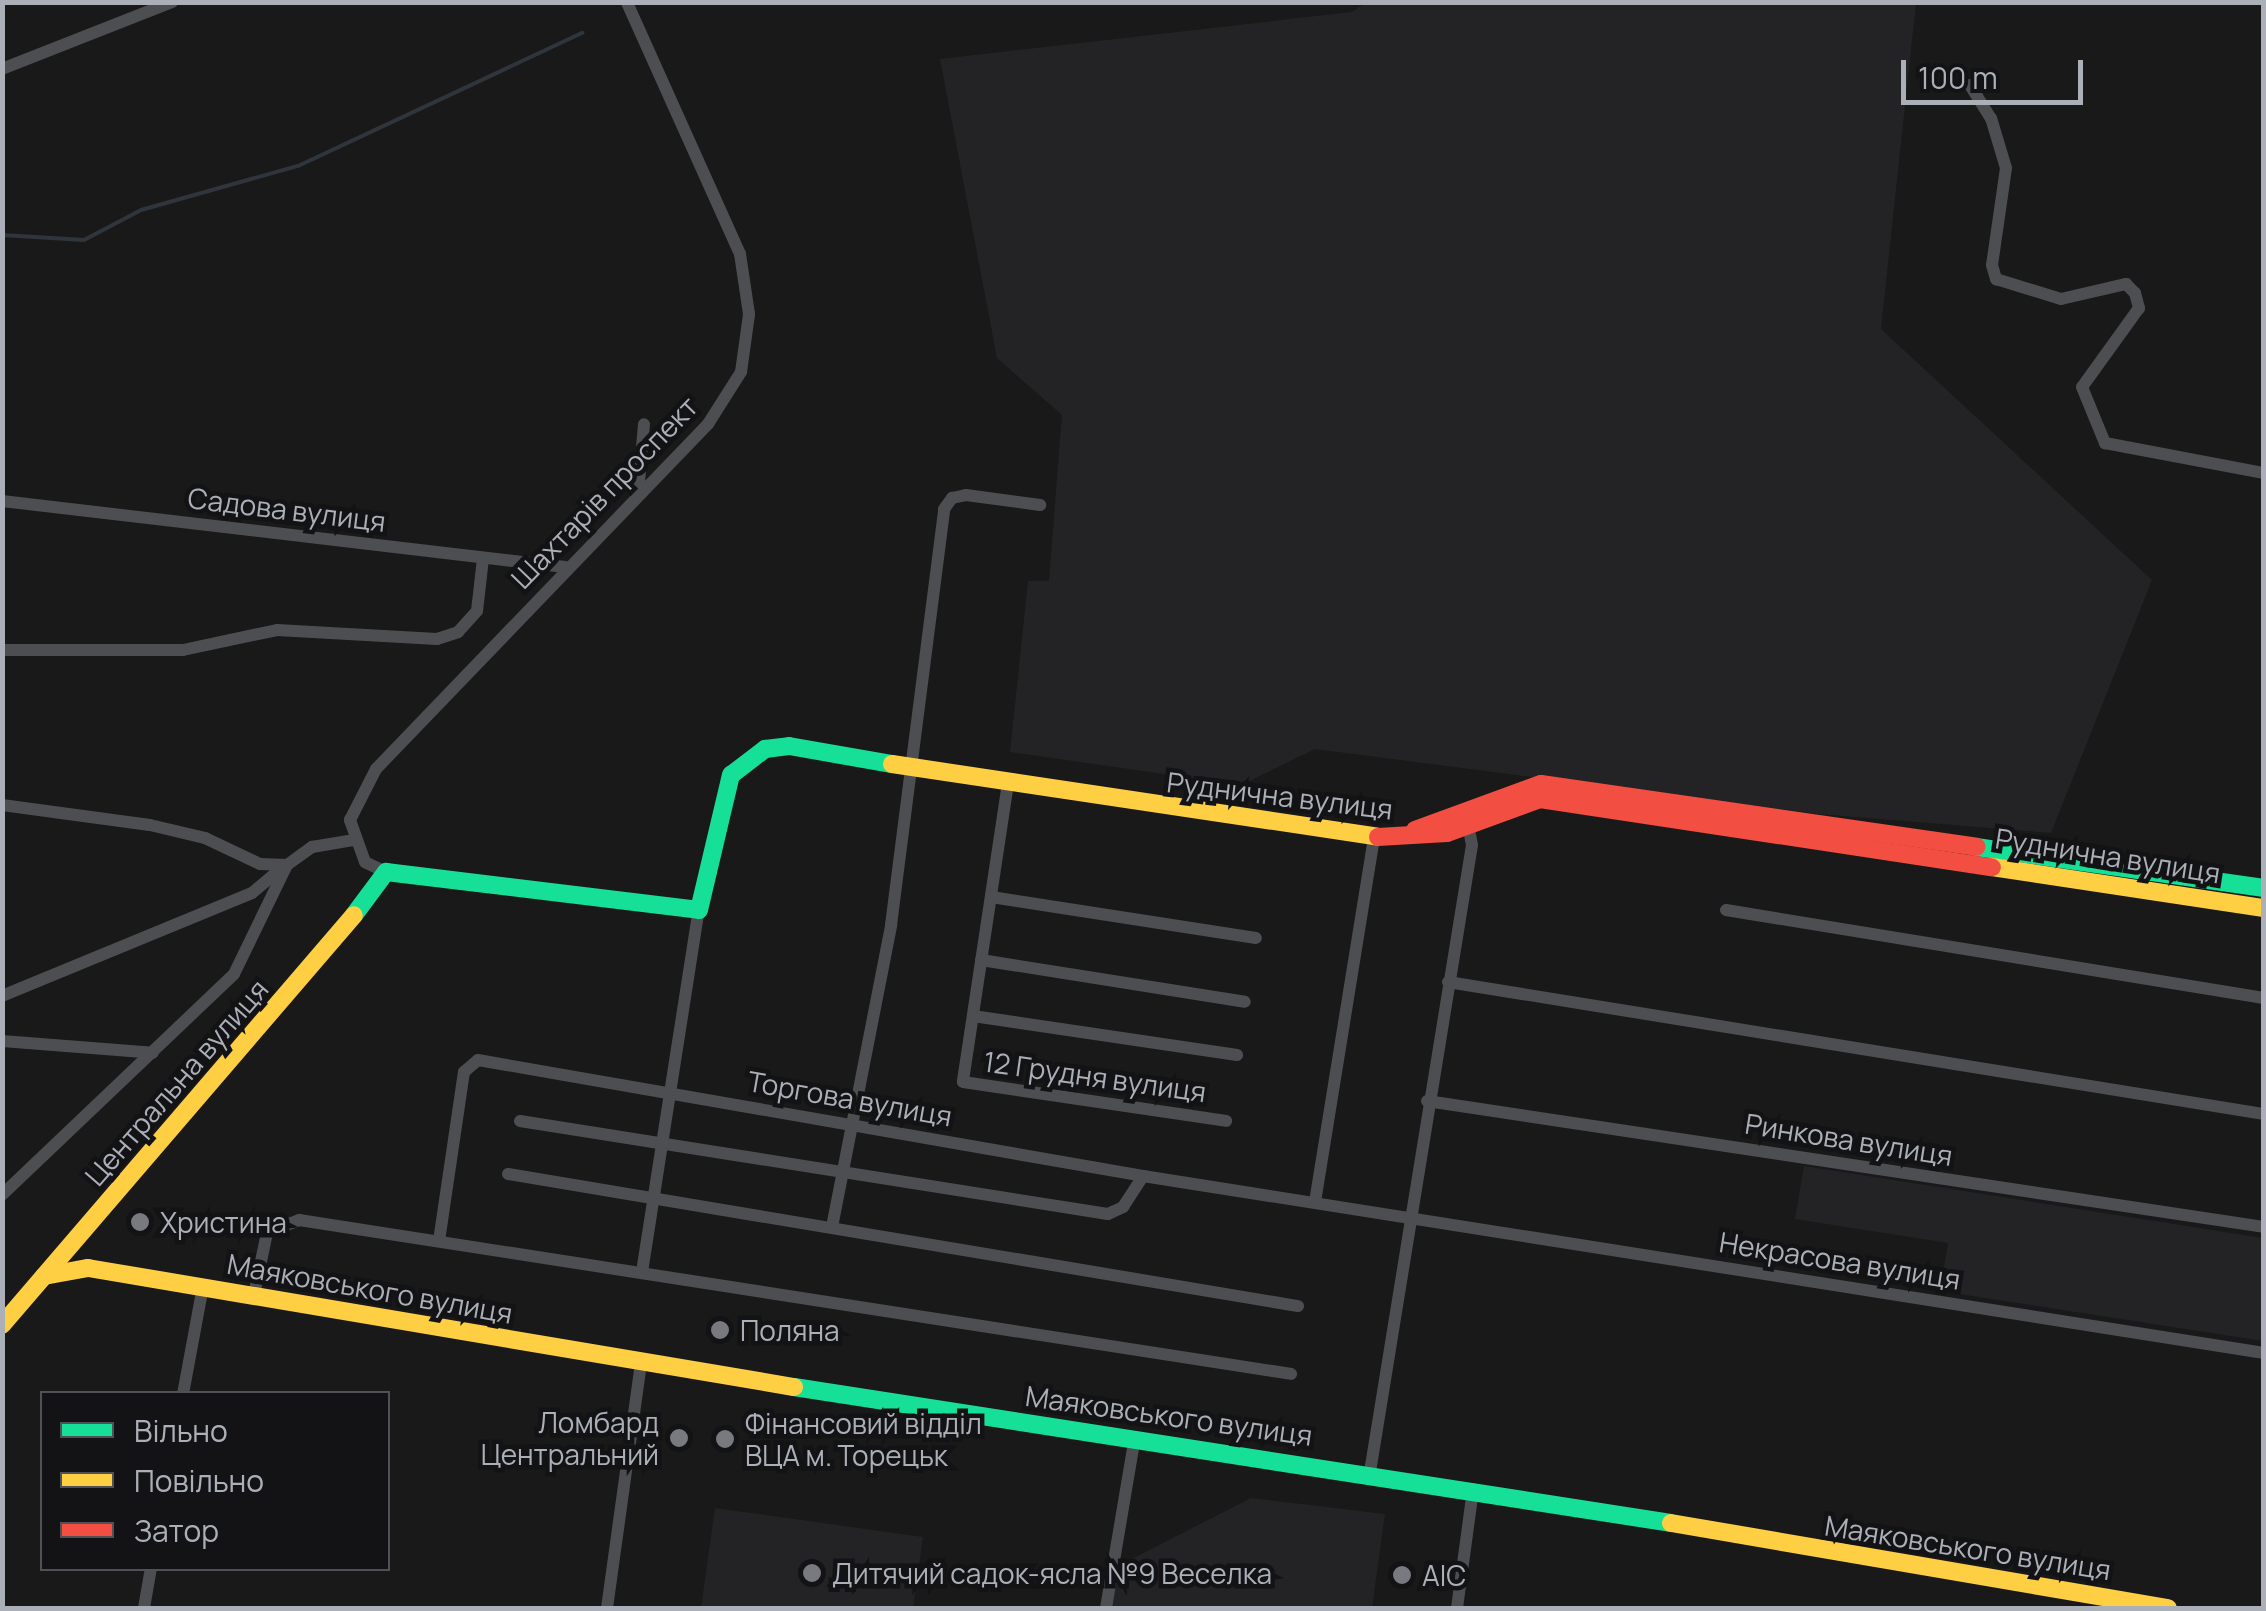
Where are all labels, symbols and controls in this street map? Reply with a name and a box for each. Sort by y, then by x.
scale bar [1906,40,2088,102]
text: 100 m [1918,57,1998,98]
street label: Шахтарів проспект [504,389,704,595]
street label: Садова вулиця [186,480,388,538]
street label: Руднична вулиця [1165,764,1395,826]
street label: Руднична вулиця [1993,821,2223,889]
street label: Центральна вулиця [77,972,275,1192]
street label: 12 Грудня вулиця [981,1044,1209,1108]
street label: Торгова вулиця [745,1063,955,1133]
street label: Ринкова вулиця [1743,1106,1955,1172]
place label: Христина [160,1205,287,1239]
marker: Христина [129,1211,151,1233]
street label: Некрасова вулиця [1717,1224,1963,1296]
street label: Маяковського вулиця [225,1246,515,1330]
place label: Поляна [740,1313,840,1347]
marker: Поляна [709,1319,731,1341]
street label: Маяковського вулиця [1023,1378,1315,1452]
legend [40,1391,390,1571]
place label: Ломбард Центральний [481,1405,659,1471]
place label: Фінансовий відділ ВЦА м. Торецьк [745,1406,982,1472]
text: Вільно [134,1410,228,1451]
marker: Ломбард Центральний [668,1427,690,1449]
marker: Фінансовий відділ ВЦА м. Торецьк [714,1428,736,1450]
text: Повільно [134,1460,264,1501]
street label: Маяковського вулиця [1823,1508,2113,1586]
text: Затор [134,1510,219,1551]
place label: Дитячий садок-ясла №9 Веселка [832,1556,1272,1590]
place label: АІС [1422,1558,1466,1592]
marker: Дитячий садок-ясла №9 Веселка [801,1562,823,1584]
marker: АІС [1391,1564,1413,1586]

